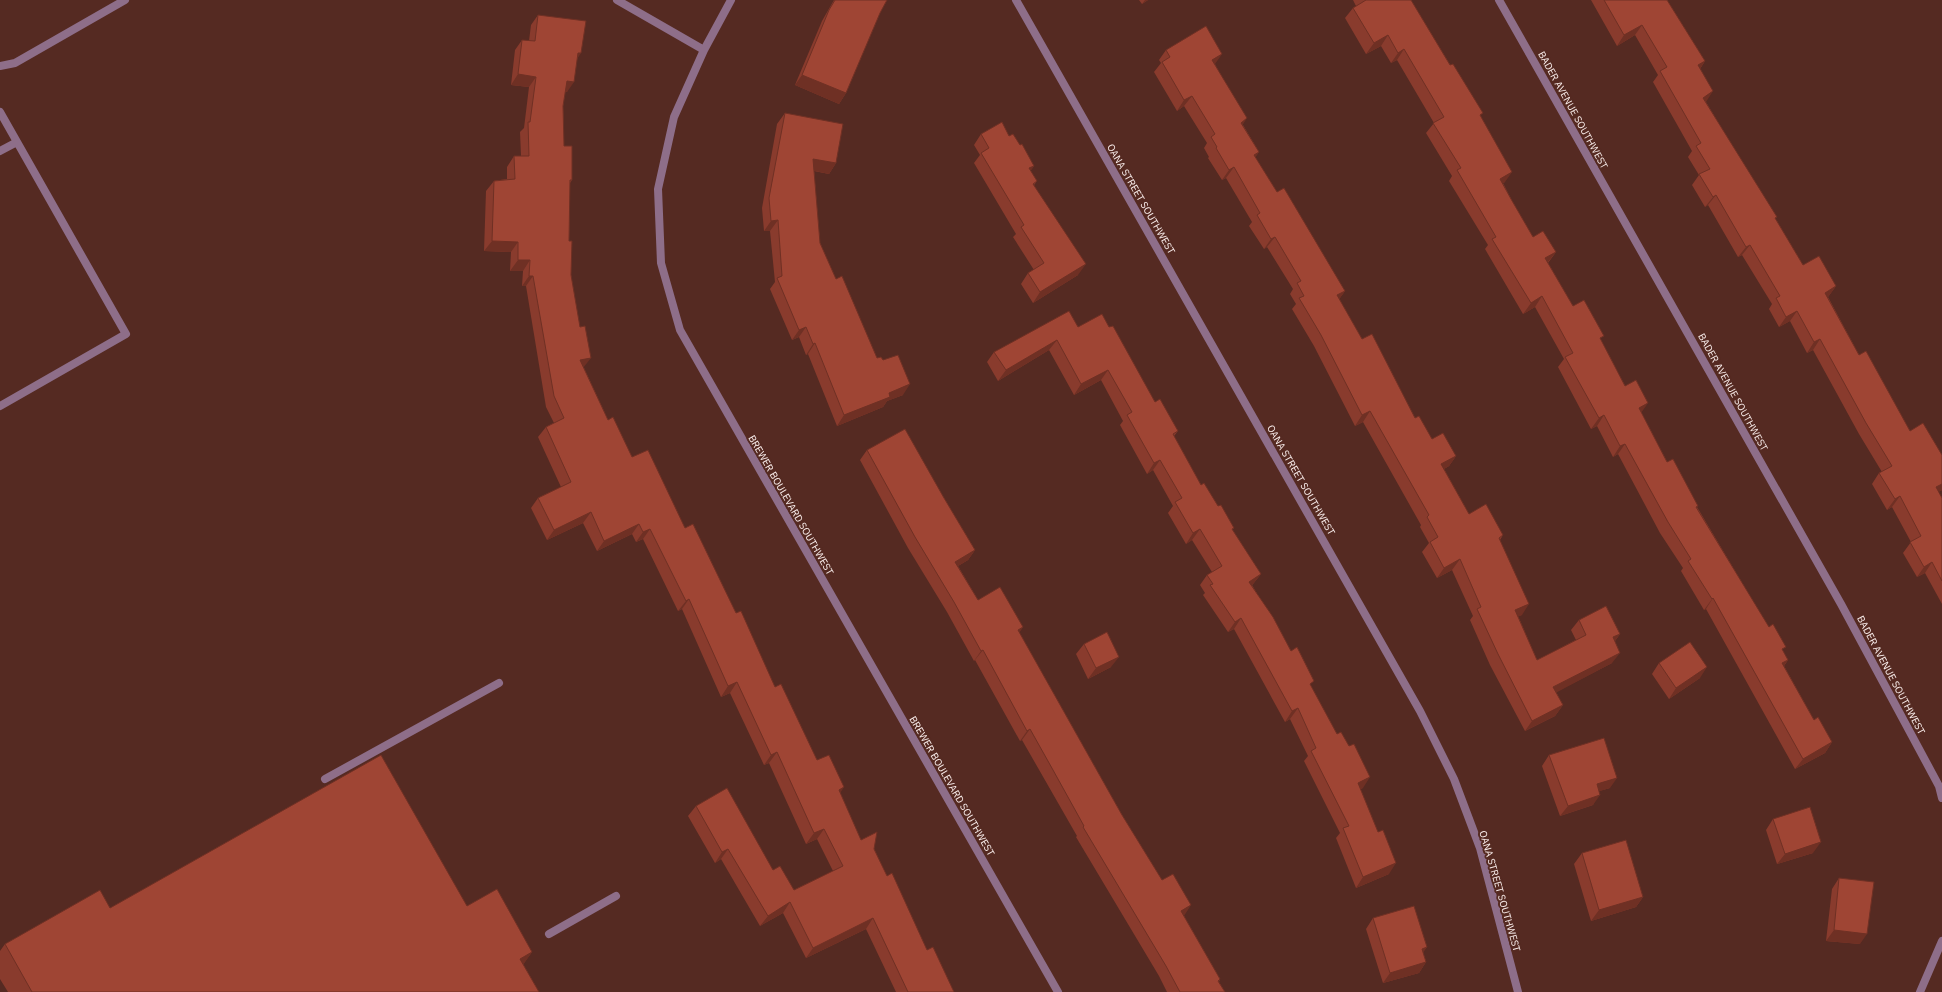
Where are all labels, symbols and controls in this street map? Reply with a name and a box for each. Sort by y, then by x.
street label: BADER AVENUE SOUTHWEST [1535,49,1611,171]
street label: OANA STREET SOUTHWEST [1104,141,1178,257]
street label: BADER AVENUE SOUTHWEST [1695,331,1771,453]
street label: OANA STREET SOUTHWEST [1264,422,1338,538]
street label: BREWER BOULEVARD SOUTHWEST [745,433,837,578]
street label: BADER AVENUE SOUTHWEST [1854,613,1928,737]
street label: BREWER BOULEVARD SOUTHWEST [906,714,998,859]
street label: OANA STREET SOUTHWEST [1476,829,1524,953]

